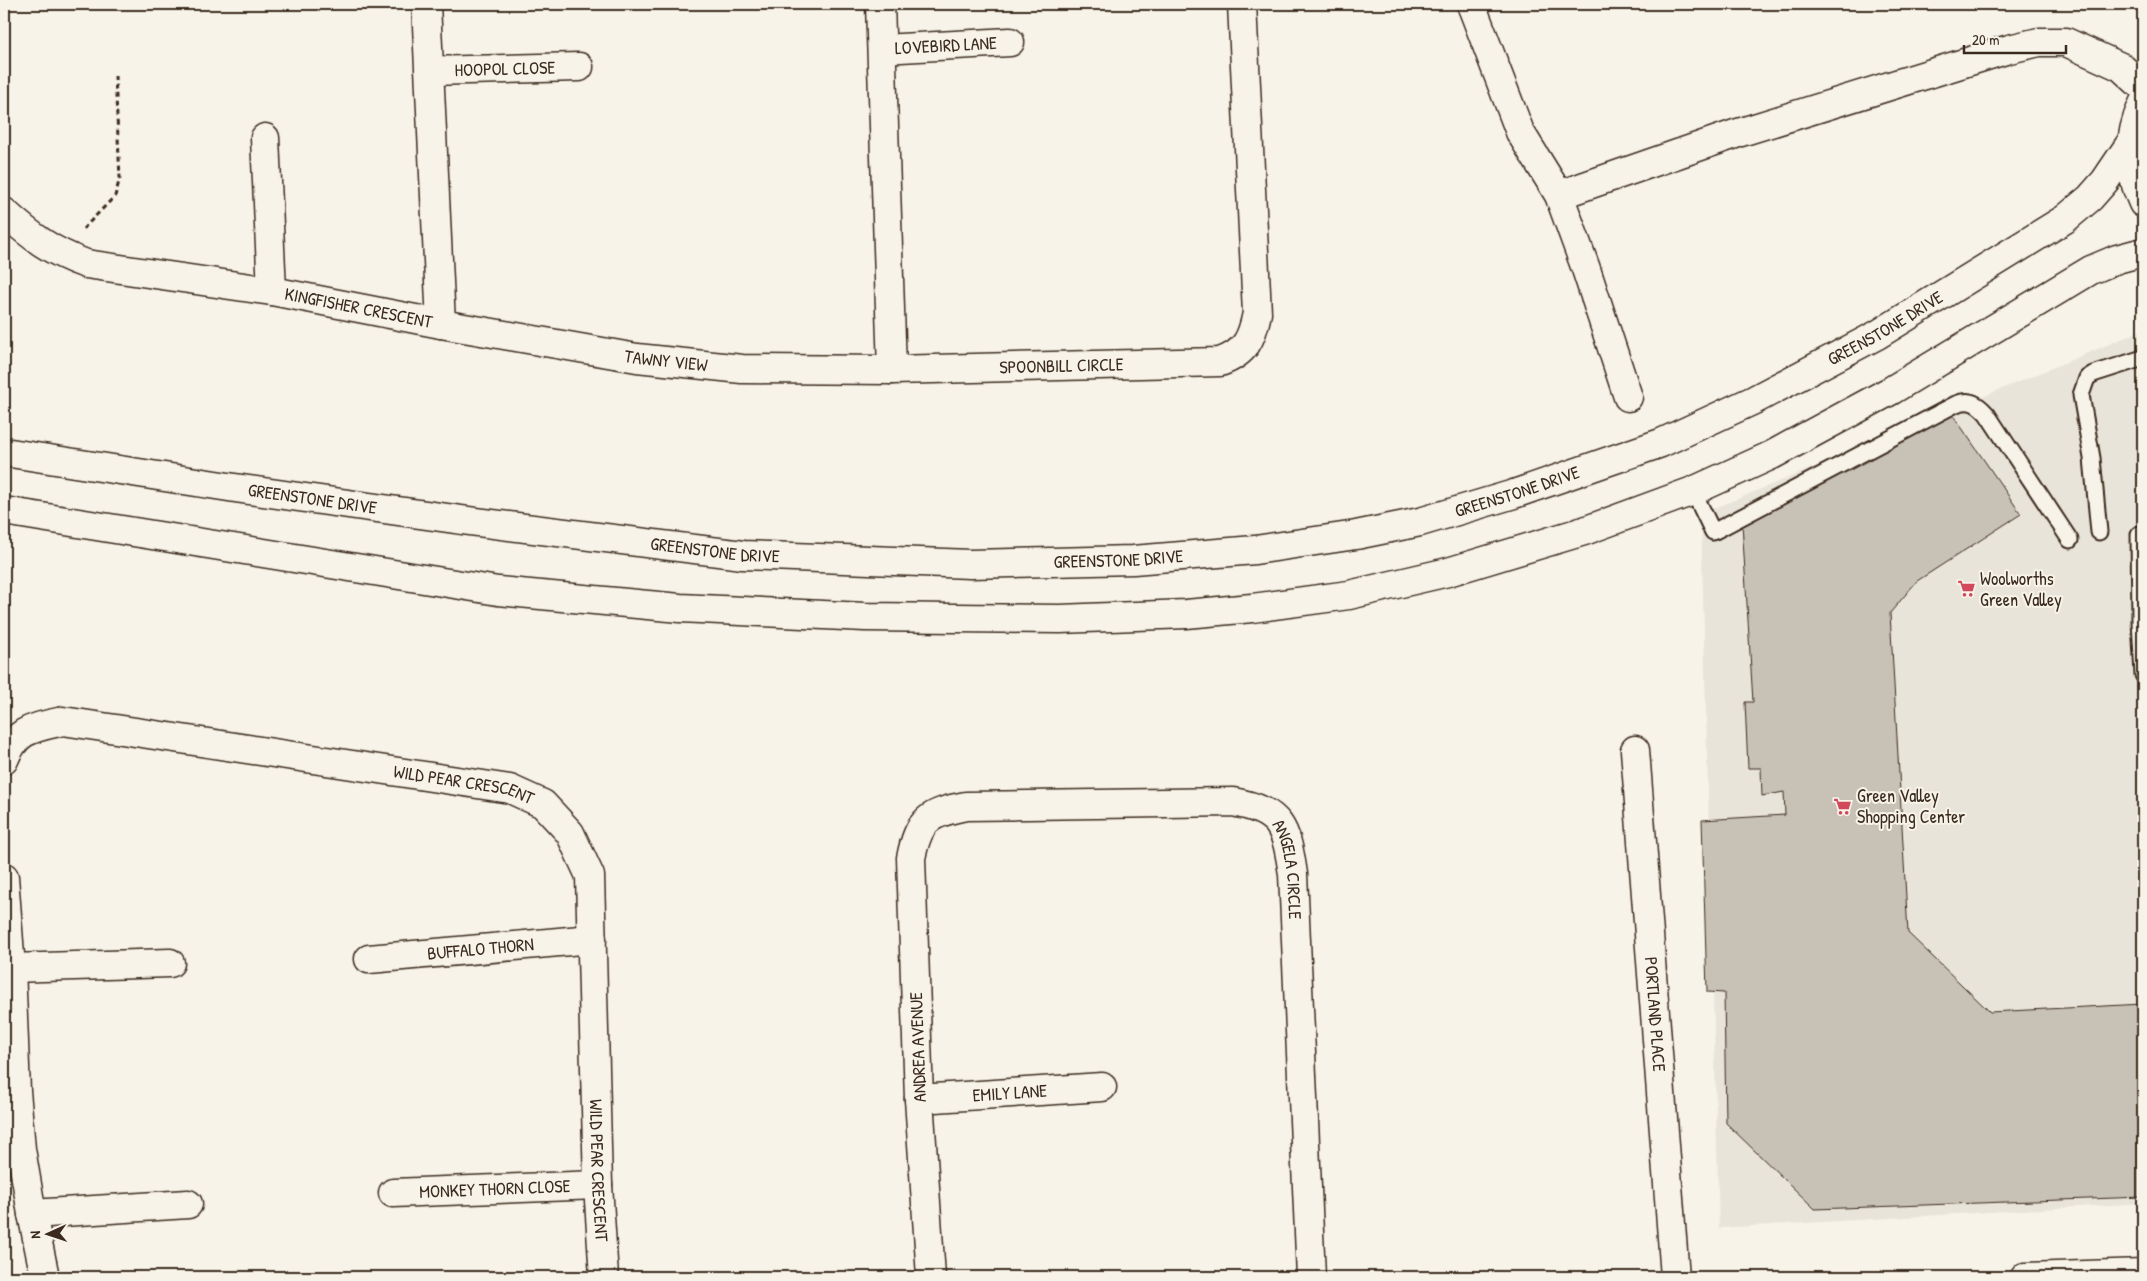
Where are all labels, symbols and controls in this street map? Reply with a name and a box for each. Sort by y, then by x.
scale bar [1964,22,2067,54]
text: 20 m [1972,29,1999,50]
street label: LOVEBIRD LANE [894,30,998,60]
street label: HOOPOL CLOSE [454,55,556,82]
street label: KINGFISHER CRESCENT [283,281,435,334]
street label: GREENSTONE DRIVE [1823,284,1947,371]
street label: TAWNY VIEW [622,343,709,377]
street label: SPOONBILL CIRCLE [999,351,1124,379]
street label: GREENSTONE DRIVE [1452,459,1583,523]
street label: GREENSTONE DRIVE [246,477,379,520]
street label: GREENSTONE DRIVE [649,531,780,568]
street label: GREENSTONE DRIVE [1053,543,1184,574]
place label: Woolworths Green Valley [1980,566,2062,612]
supermarket icon: Woolworths Green Valley [1956,579,1976,599]
street label: WILD PEAR CRESCENT [392,758,539,811]
place label: Green Valley Shopping Center [1857,783,1965,829]
supermarket icon: Green Valley Shopping Center [1833,796,1853,816]
street label: ANGELA CIRCLE [1267,814,1308,920]
street label: BUFFALO THORN [426,931,535,966]
street label: PORTLAND PLACE [1639,956,1672,1073]
street label: ANDREA AVENUE [903,991,932,1103]
street label: EMILY LANE [972,1078,1048,1107]
street label: WILD PEAR CRESCENT [584,1099,615,1243]
street label: MONKEY THORN CLOSE [419,1173,571,1204]
north arrow [22,1208,72,1258]
text: N [25,1230,44,1239]

